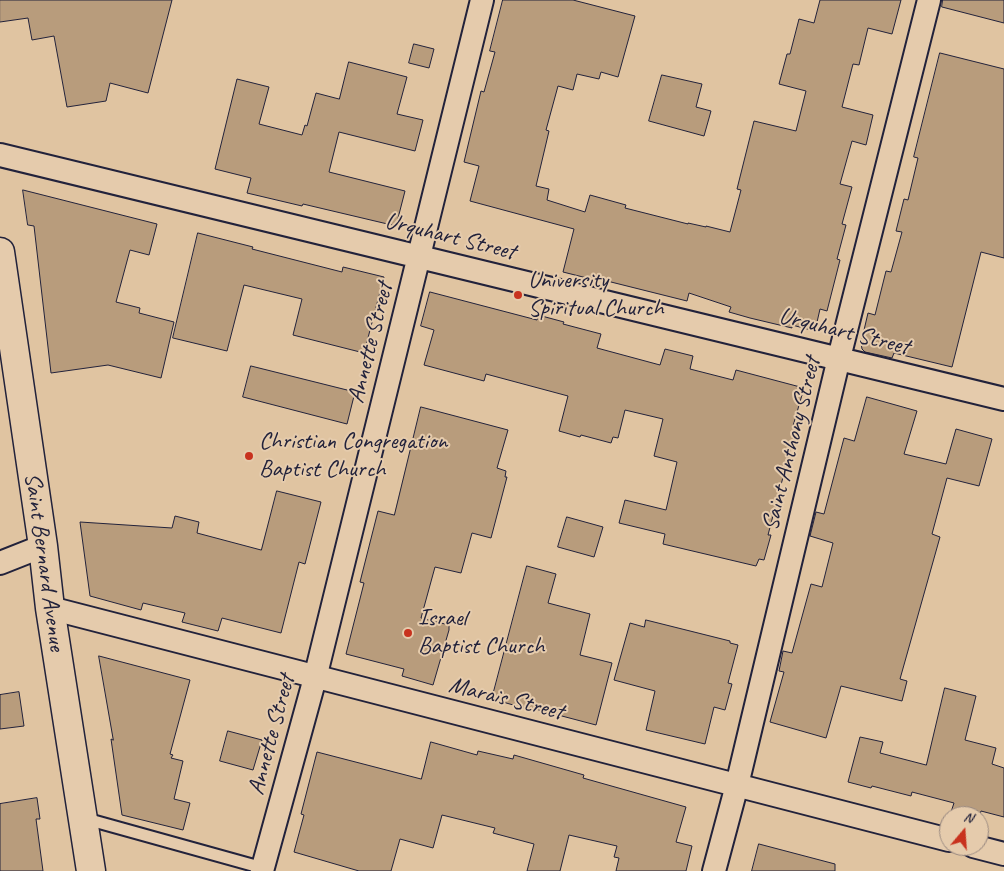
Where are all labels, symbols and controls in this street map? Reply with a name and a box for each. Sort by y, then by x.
street label: Urquhart Street [382,207,518,267]
place label: University Spiritual Church [528,267,664,323]
street label: Annette Street [342,280,400,406]
marker: University Spiritual Church [512,289,524,301]
street label: Urquhart Street [776,302,912,362]
street label: Saint Anthony Street [757,354,827,534]
place label: Christian Congregation Baptist Church [259,428,447,484]
marker: Christian Congregation Baptist Church [243,450,255,462]
street label: Saint Bernard Avenue [17,471,71,653]
place label: Israel Baptist Church [418,605,544,661]
marker: Israel Baptist Church [402,627,414,639]
street label: Marais Street [446,671,566,727]
street label: Annette Street [242,672,302,798]
north arrow [939,806,989,856]
text: N [962,808,975,827]

